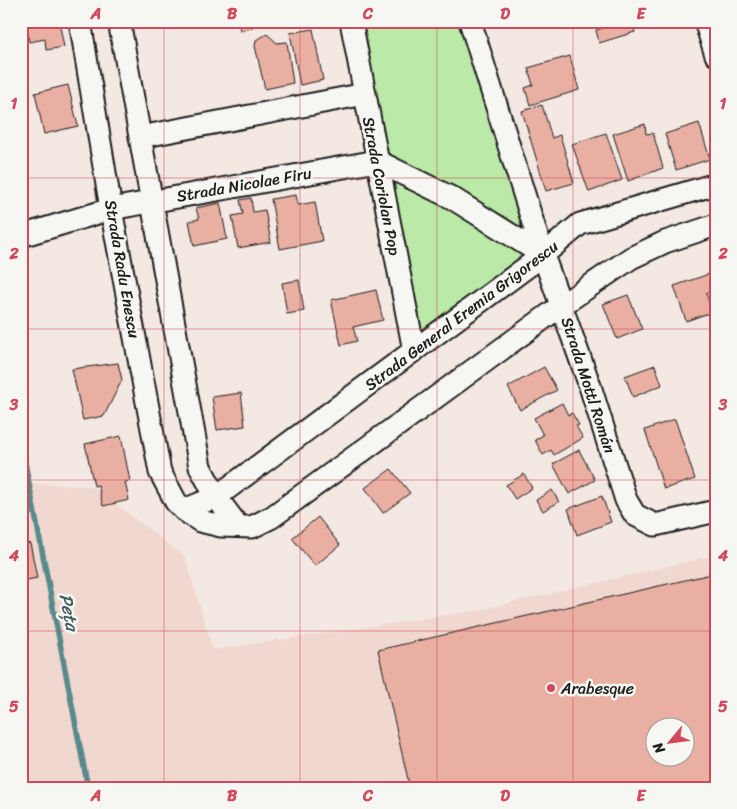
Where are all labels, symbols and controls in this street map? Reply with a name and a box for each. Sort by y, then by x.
text: A [90,0,101,28]
text: B [227,0,238,28]
text: C [362,0,374,28]
text: D [500,0,510,28]
text: E [637,0,647,28]
text: 1 [11,89,18,118]
text: 1 [720,89,727,118]
street label: Strada Coriolan Pop [354,114,409,259]
street label: Strada Nicolae Firu [174,158,314,211]
street label: Strada Radu Enescu [96,198,149,341]
street label: Strada General Eremia Grigorescu [358,232,565,398]
text: 2 [8,239,19,268]
text: 2 [717,239,728,268]
street label: Strada Mottl Román [553,313,624,457]
text: 3 [9,390,19,419]
text: 3 [718,390,728,419]
text: 4 [8,541,19,570]
text: 4 [717,541,728,570]
water label: Peța [50,591,89,635]
place label: Arabesque [560,674,634,703]
marker: Arabesque [545,682,557,694]
text: 5 [9,692,19,721]
text: 5 [718,692,728,721]
north arrow [644,716,694,766]
text: N [646,737,673,759]
text: A [90,781,101,809]
text: B [227,781,238,809]
text: C [362,781,374,809]
text: D [500,781,510,809]
text: E [637,781,647,809]

